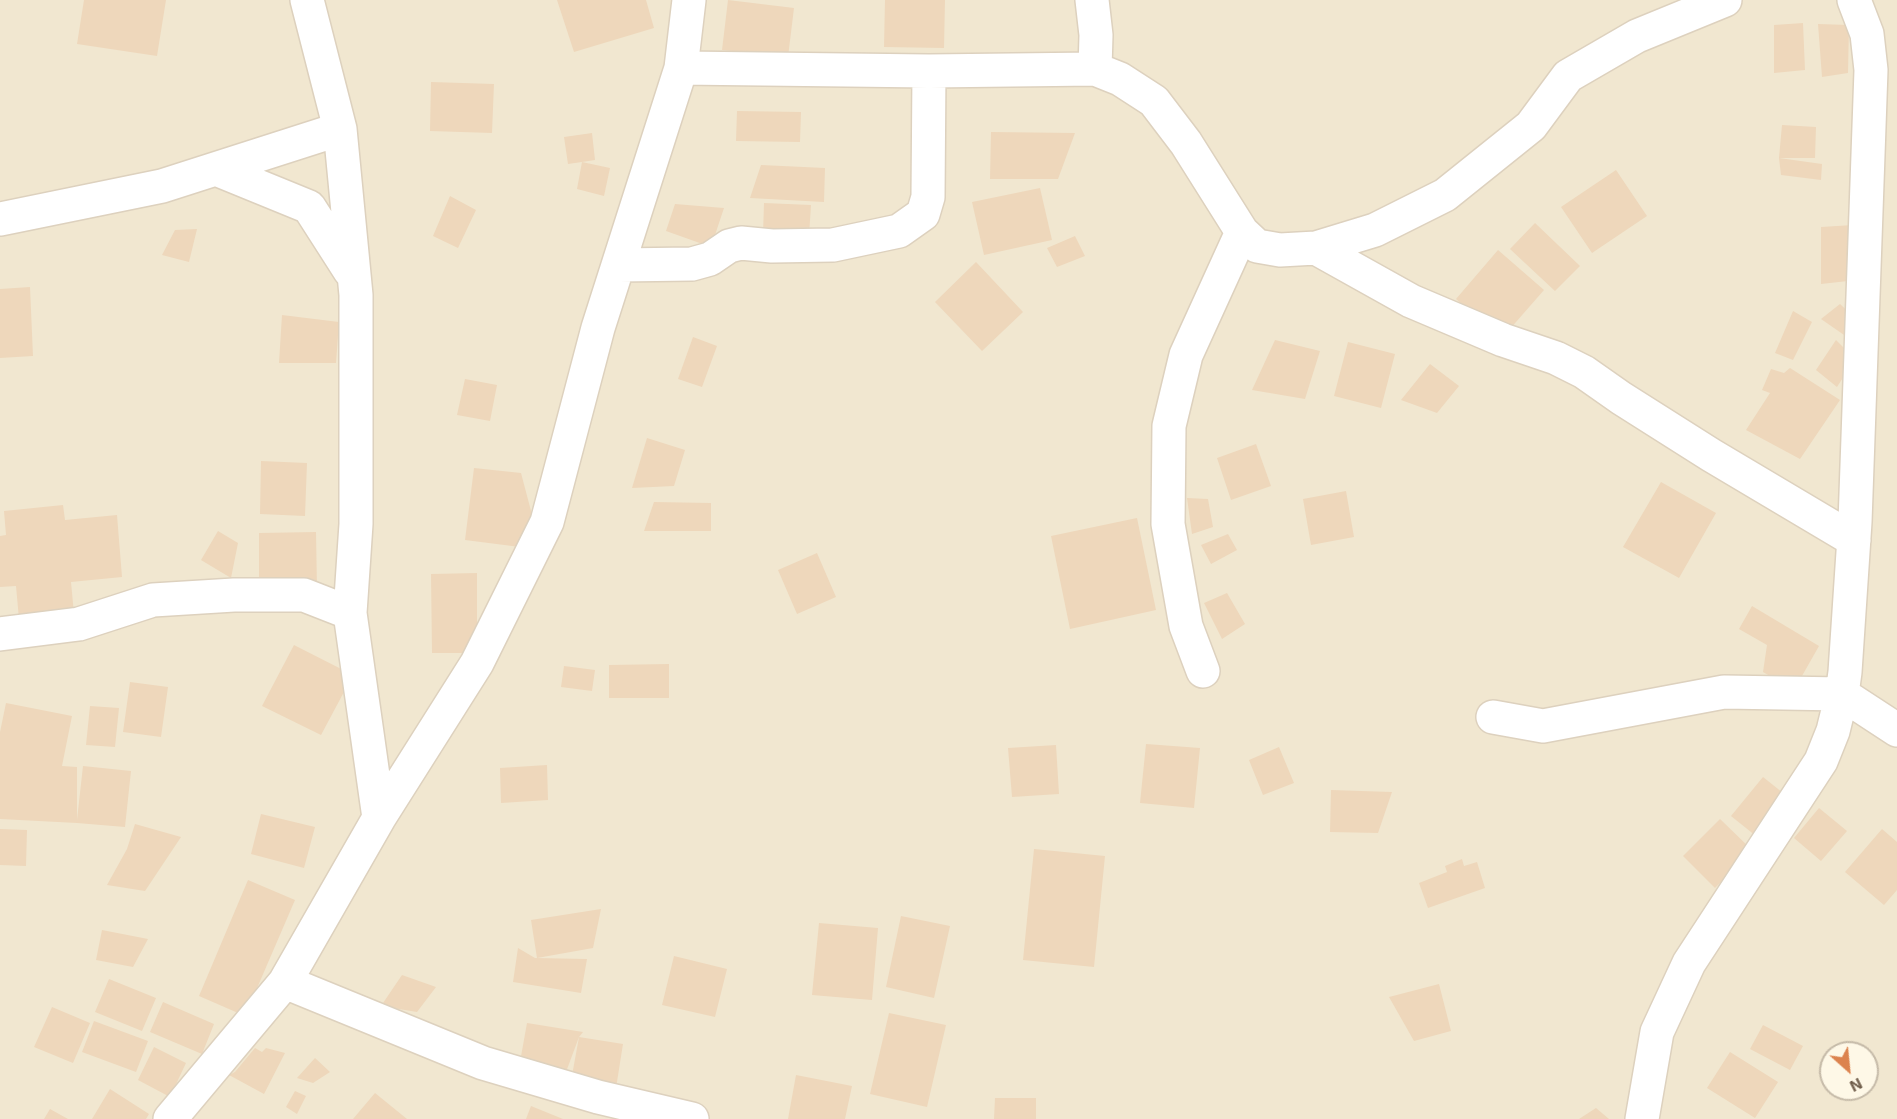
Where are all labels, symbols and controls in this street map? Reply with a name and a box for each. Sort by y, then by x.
north arrow [1819,1041,1879,1101]
text: N [1847,1075,1866,1097]

